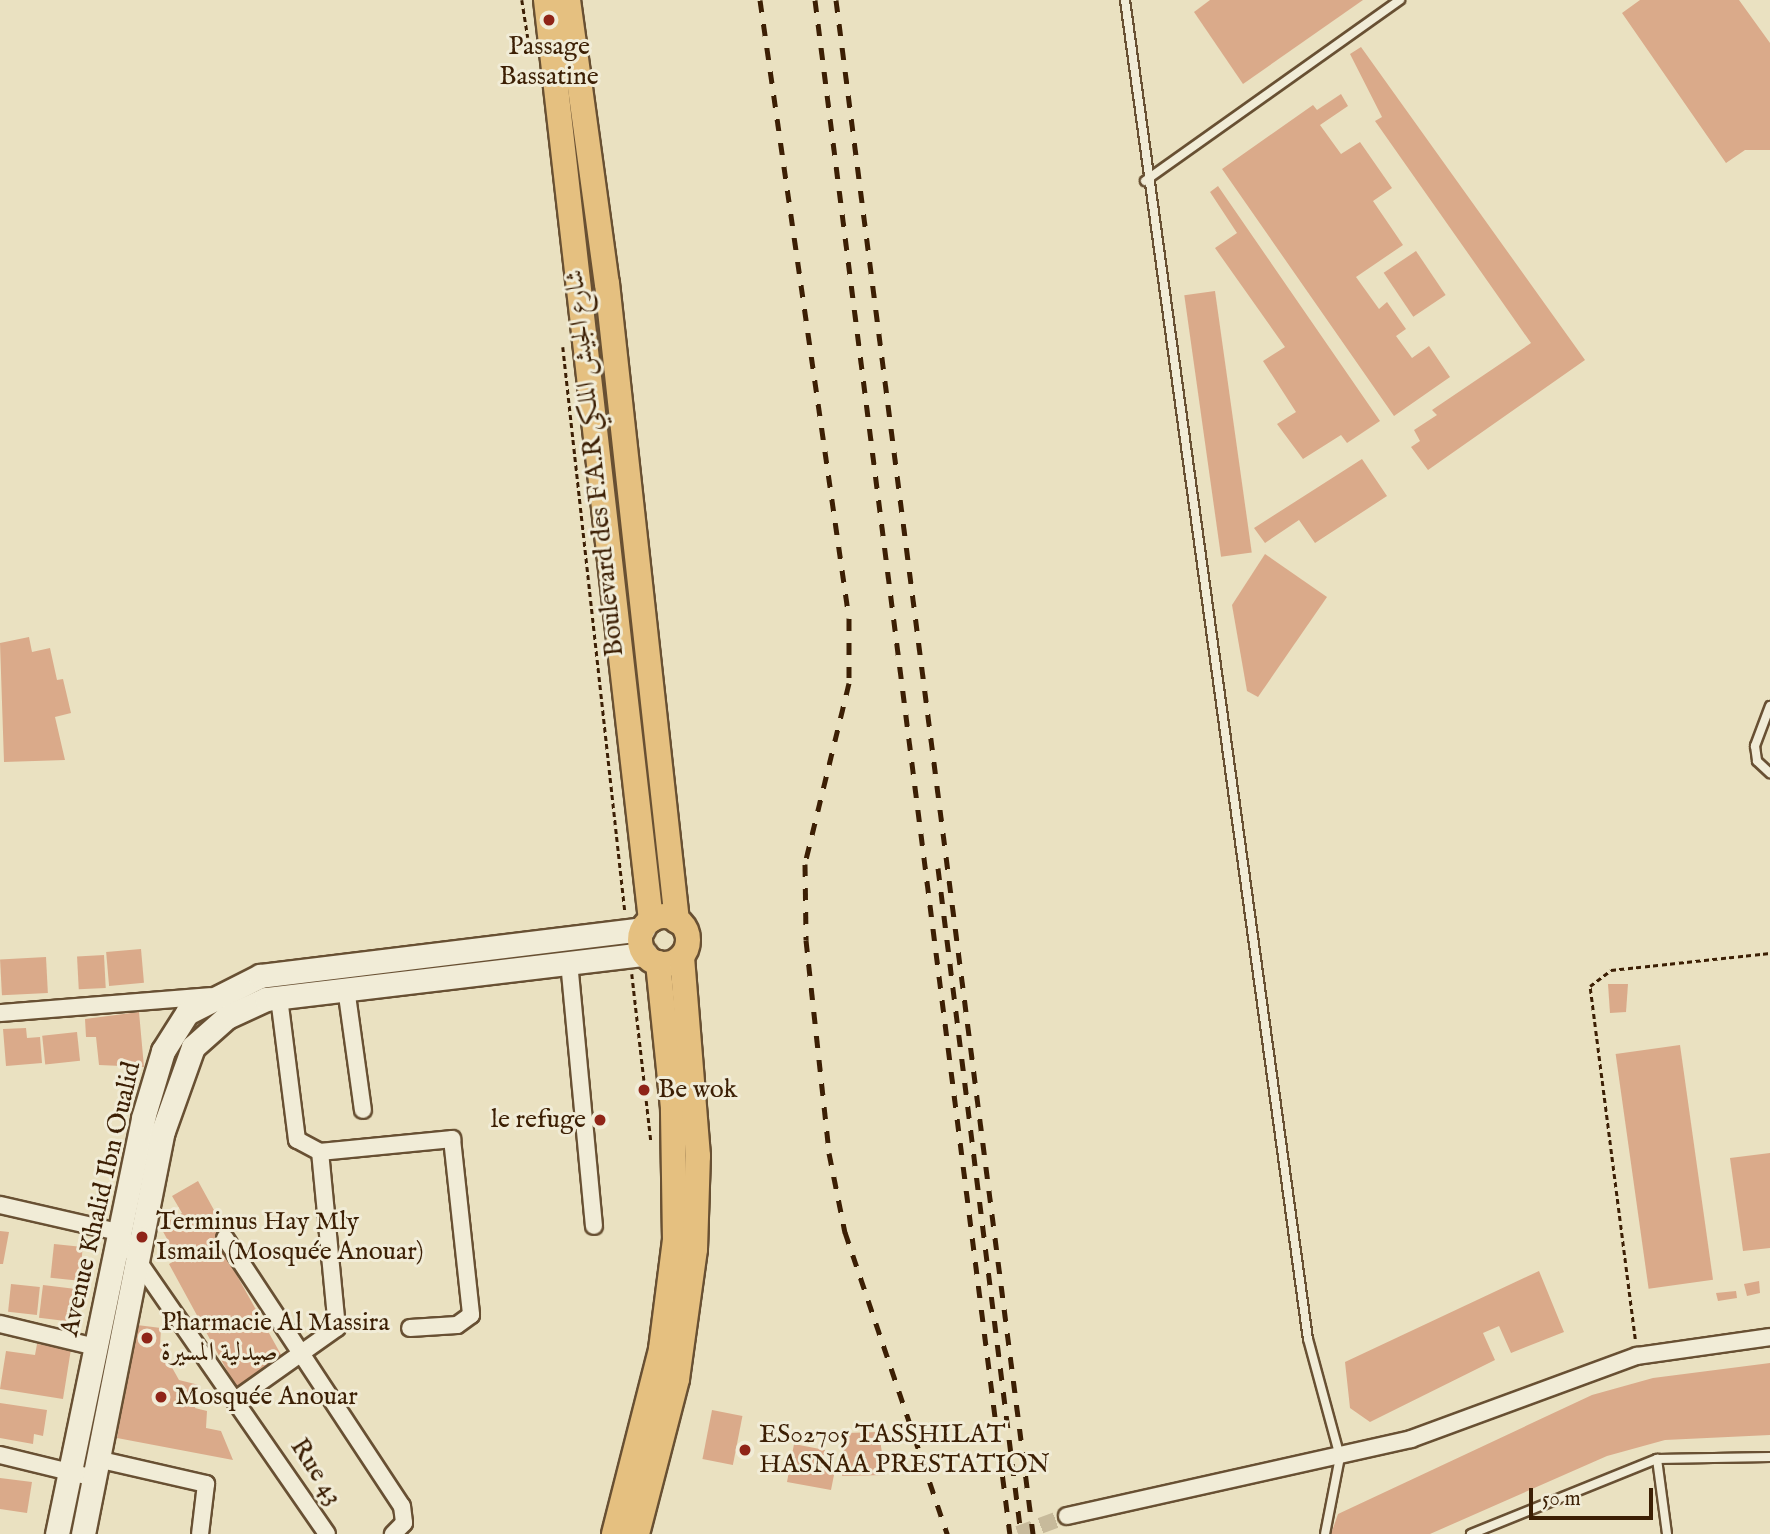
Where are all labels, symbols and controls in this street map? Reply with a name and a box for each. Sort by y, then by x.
marker: Passage Bassatine [541,12,557,28]
place label: Passage Bassatine [499,31,599,92]
street label: Boulevard des F.A.R شارع الجيش الملكي [559,268,631,658]
street label: Avenue Khalid Ibn Oualid [54,1059,148,1339]
place label: Be wok [658,1074,738,1106]
marker: Be wok [636,1082,652,1098]
place label: le refuge [491,1104,586,1136]
marker: le refuge [592,1112,608,1128]
place label: Terminus Hay Mly Ismail (Mosquée Anouar) [156,1206,424,1268]
marker: Terminus Hay Mly Ismail (Mosquée Anouar) [134,1229,150,1245]
place label: Pharmacie Al Massira صيدلية المسيرة [161,1307,390,1368]
marker: Pharmacie Al Massira صيدلية المسيرة [139,1330,155,1346]
place label: Mosquée Anouar [175,1381,358,1413]
marker: Mosquée Anouar [153,1389,169,1405]
place label: ES02705 TASSHILAT HASNAA PRESTATION [759,1419,1050,1480]
street label: Rue 43 [283,1433,349,1511]
marker: ES02705 TASSHILAT HASNAA PRESTATION [737,1442,753,1458]
scale bar [1532,1474,1656,1518]
text: 50 m [1542,1486,1581,1513]

